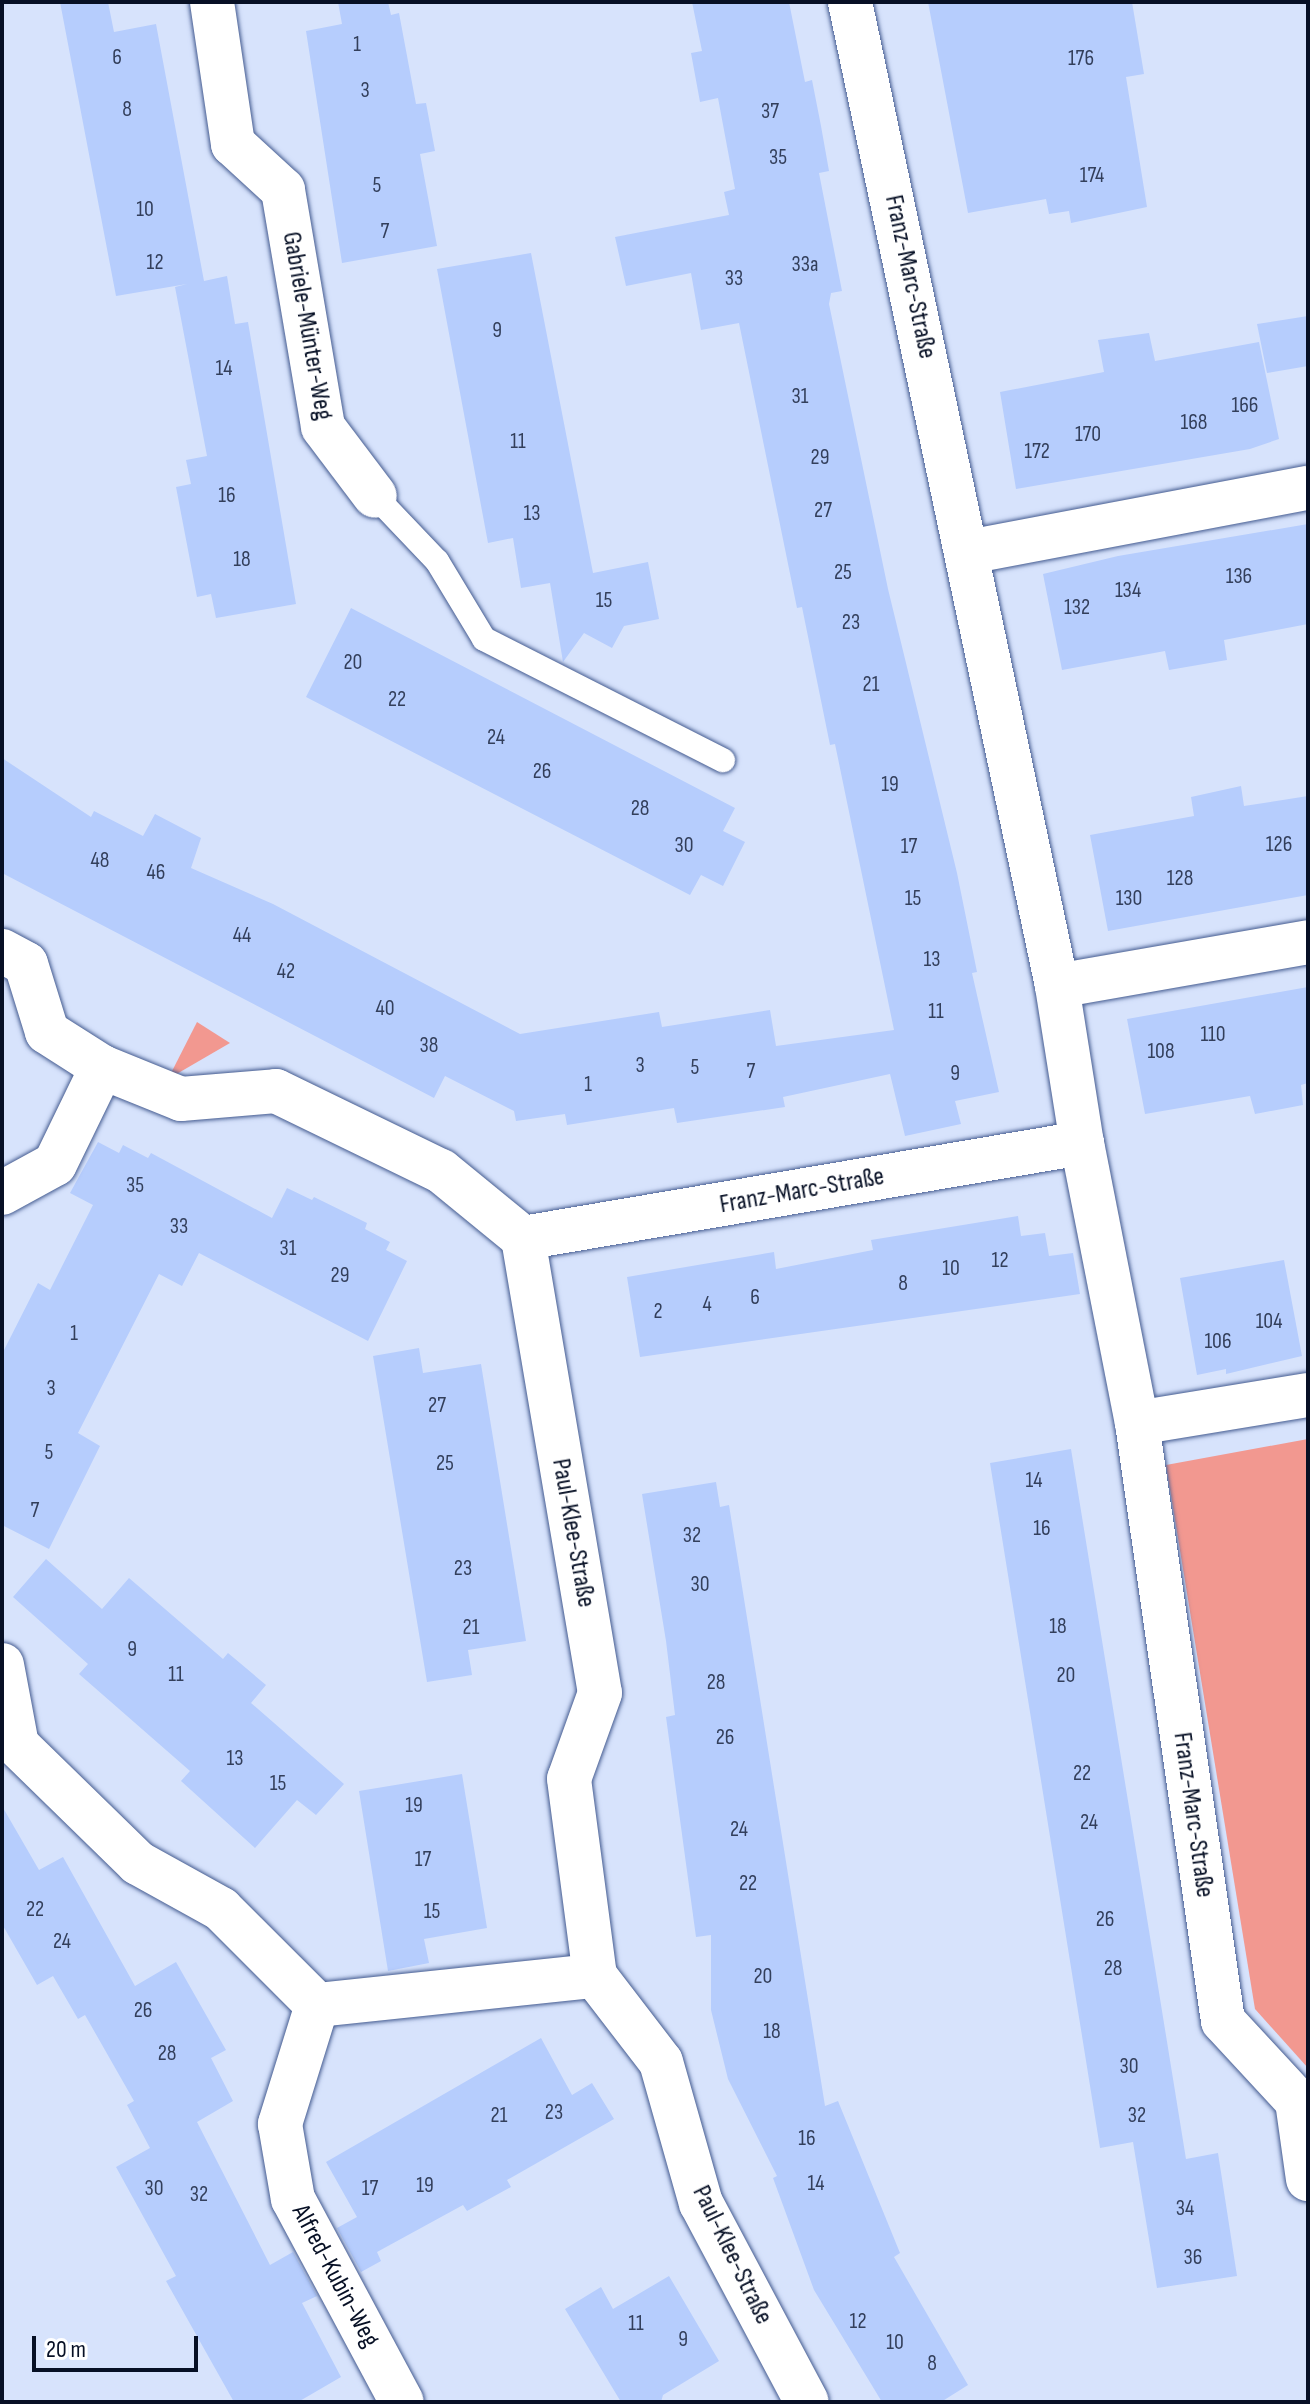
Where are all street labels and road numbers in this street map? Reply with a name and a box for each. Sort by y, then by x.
street label: Franz-Marc-Straße [877,192,943,362]
street label: Gabriele-Münter-Weg [275,229,339,423]
street label: Franz-Marc-Straße [717,1161,887,1221]
street label: Paul-Klee-Straße [545,1456,601,1610]
street label: Franz-Marc-Straße [1166,1730,1220,1900]
street label: Paul-Klee-Straße [685,2181,779,2329]
street label: Alfred-Kubin-Weg [284,2199,386,2353]

